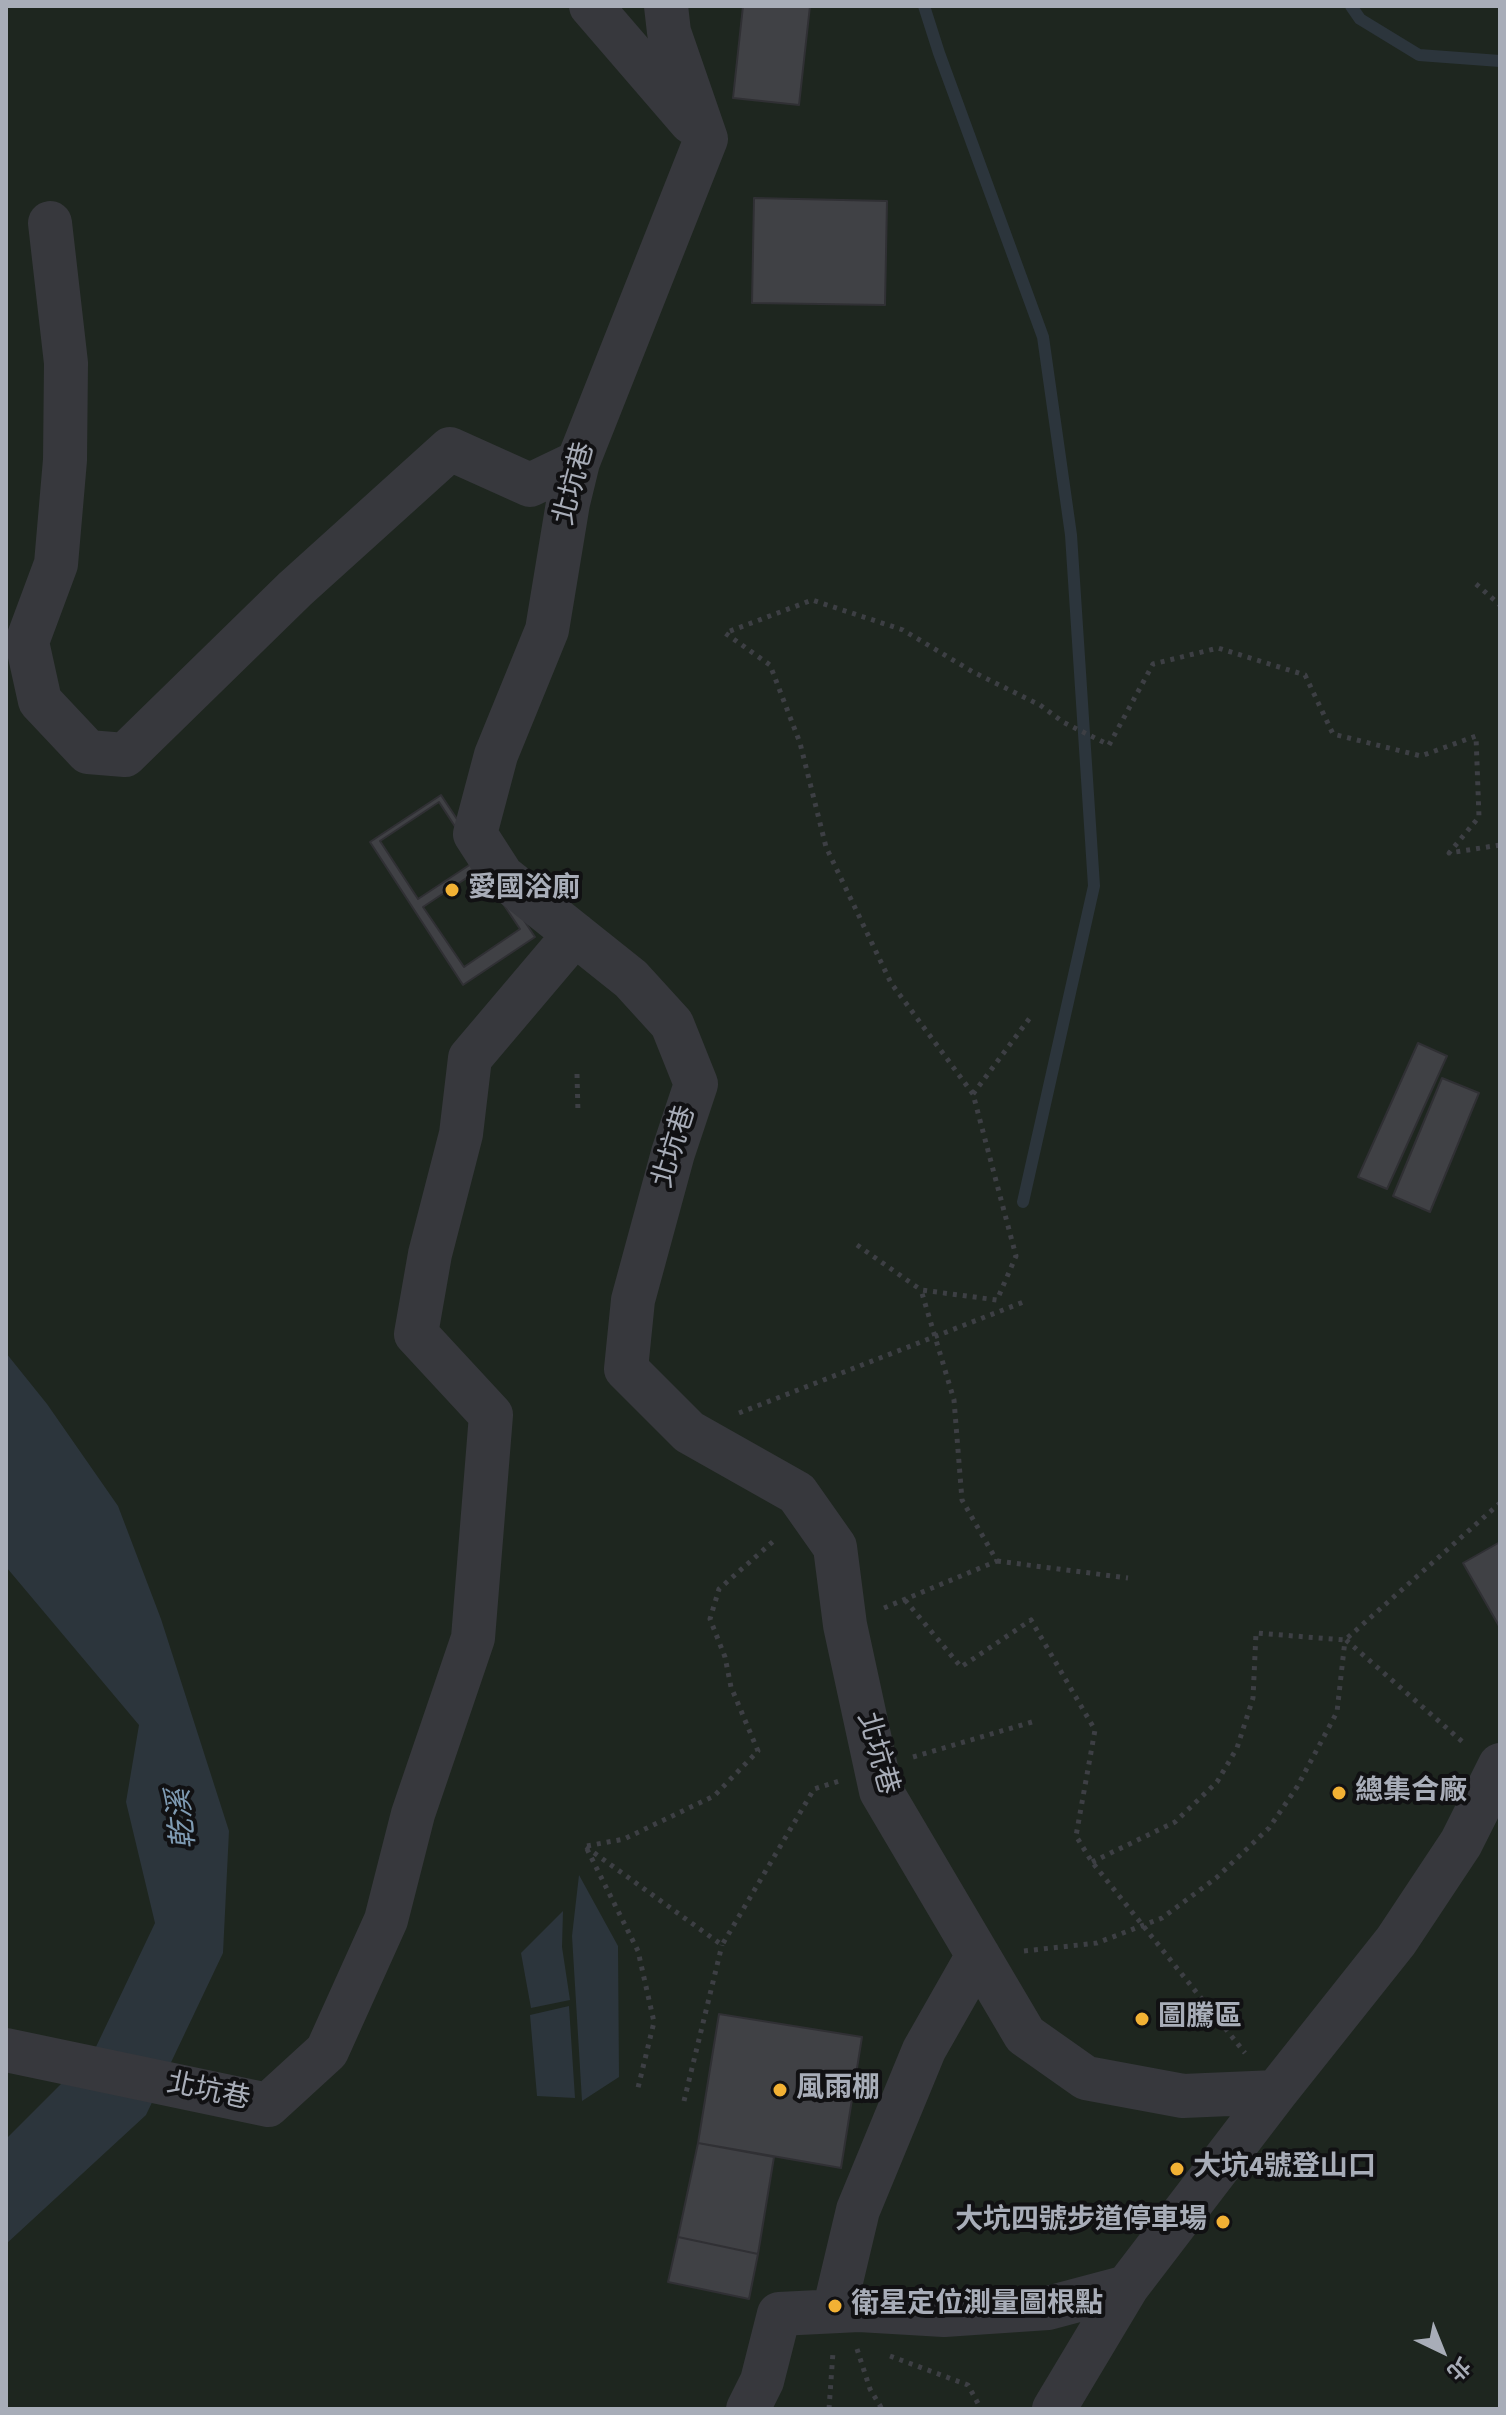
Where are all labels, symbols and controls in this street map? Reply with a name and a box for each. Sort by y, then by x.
street label: 北坑巷 [549,439,603,529]
place label: 愛國浴廁 [468,873,580,907]
marker: 愛國浴廁 [443,881,461,899]
street label: 北坑巷 [648,1102,704,1192]
street label: 北坑巷 [848,1709,904,1799]
place label: 總集合廠 [1355,1776,1467,1810]
marker: 總集合廠 [1330,1784,1348,1802]
water label: 乾溪 [163,1787,205,1851]
place label: 圖騰區 [1158,2002,1242,2036]
marker: 圖騰區 [1133,2010,1151,2028]
street label: 北坑巷 [163,2068,253,2118]
place label: 風雨棚 [796,2073,880,2107]
marker: 風雨棚 [771,2081,789,2099]
place label: 大坑4號登山口 [1193,2152,1376,2186]
marker: 大坑4號登山口 [1168,2160,1186,2178]
place label: 大坑四號步道停車場 [955,2205,1207,2239]
marker: 大坑四號步道停車場 [1214,2213,1232,2231]
place label: 衛星定位測量圖根點 [851,2289,1103,2323]
marker: 衛星定位測量圖根點 [826,2297,844,2315]
north arrow [1402,2311,1482,2391]
text: 北 [1439,2349,1477,2388]

